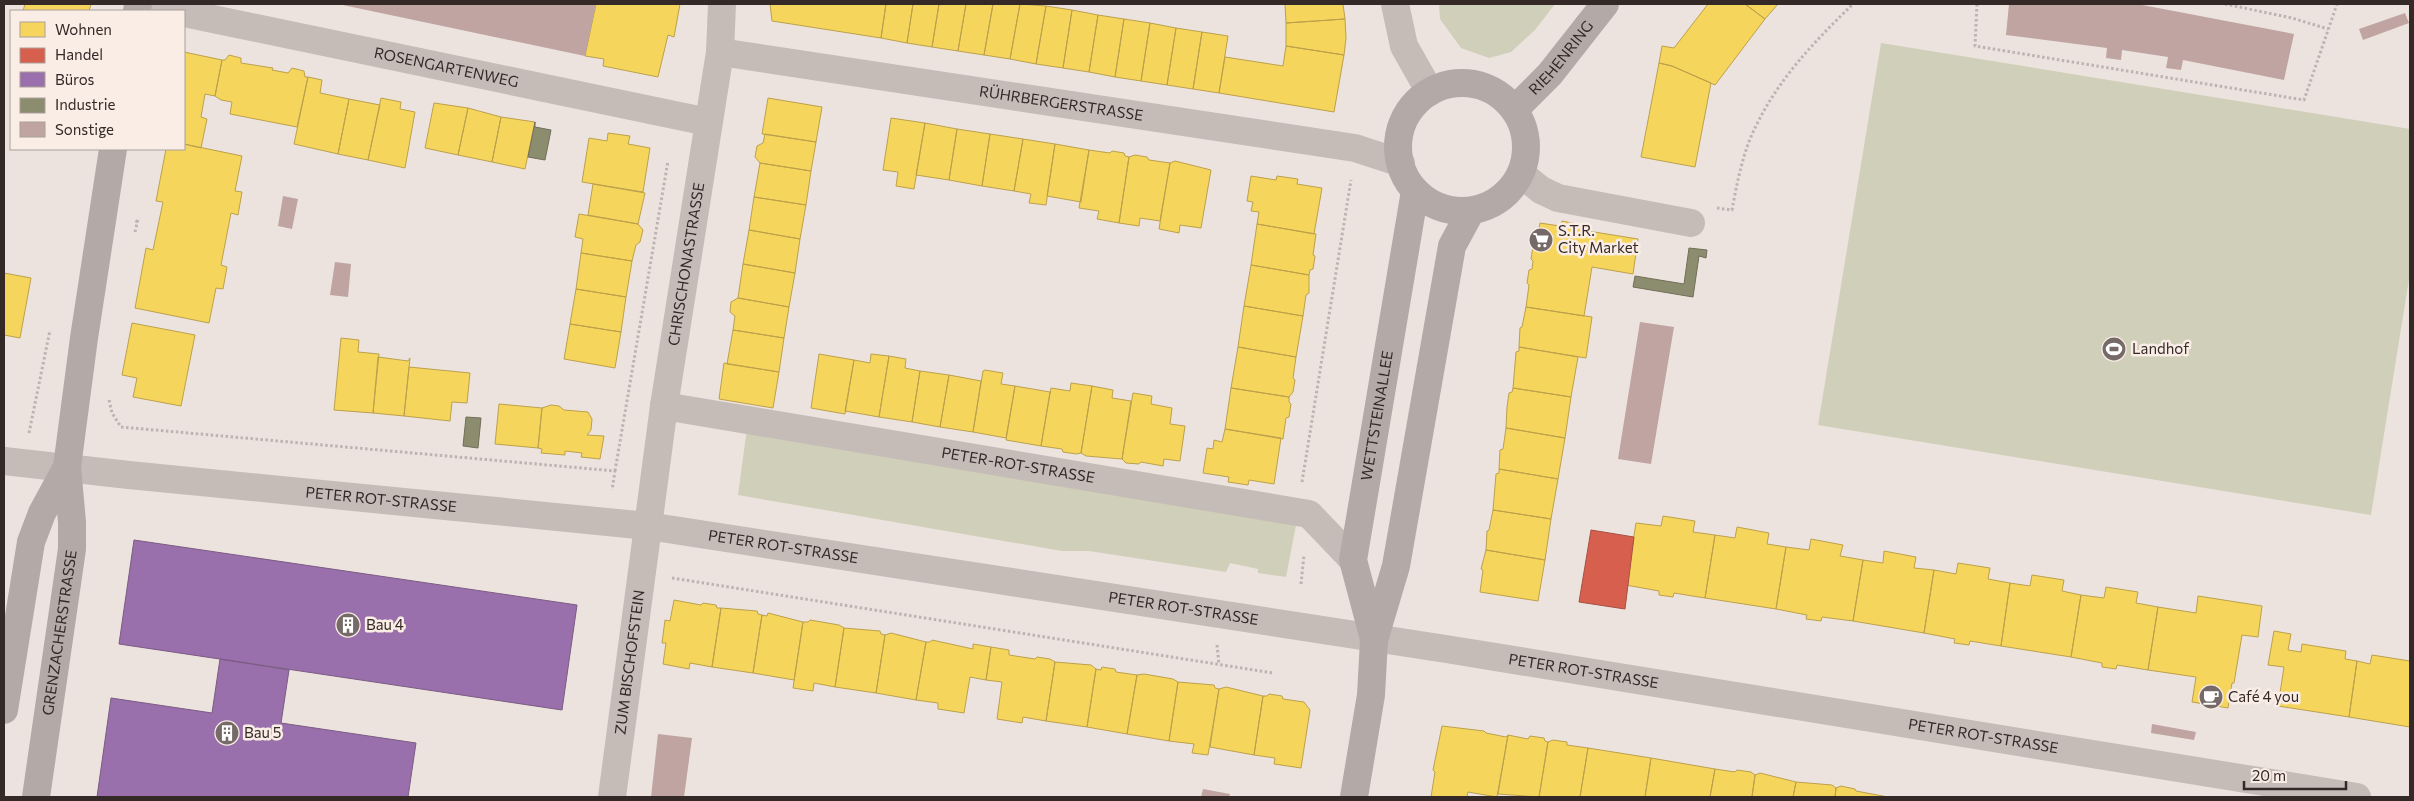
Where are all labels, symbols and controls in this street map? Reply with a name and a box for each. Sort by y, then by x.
legend [10,10,185,150]
street label: RIEHENRING [1524,17,1597,98]
text: Wohnen [55,20,112,38]
street label: ROSENGARTENWEG [373,43,521,90]
text: Handel [55,45,103,63]
text: Büros [55,70,95,88]
street label: RÜHRBERGERSTRASSE [978,81,1145,124]
text: Industrie [55,95,116,113]
text: Sonstige [55,120,114,138]
street label: CHRISCHONASTRASSE [664,181,707,347]
place label: S.T.R. City Market [1558,221,1639,256]
supermarket icon: S.T.R. City Market [1528,227,1554,253]
sports icon: Landhof [2101,336,2127,362]
place label: Landhof [2132,339,2189,357]
street label: WETTSTEINALLEE [1356,349,1396,482]
street label: PETER-ROT-STRASSE [940,443,1096,486]
street label: PETER ROT-STRASSE [305,482,458,515]
street label: PETER ROT-STRASSE [707,525,860,566]
street label: GRENZACHERSTRASSE [38,549,80,716]
street label: PETER ROT-STRASSE [1107,587,1260,628]
street label: ZUM BISCHOFSTEIN [610,589,647,736]
building icon: Bau 4 [335,612,361,638]
place label: Bau 4 [366,615,404,633]
street label: PETER ROT-STRASSE [1507,649,1660,691]
cafe icon: Café 4 you [2198,684,2224,710]
place label: Café 4 you [2228,687,2299,705]
street label: PETER ROT-STRASSE [1907,714,2060,756]
building icon: Bau 5 [214,720,240,746]
place label: Bau 5 [244,723,281,741]
scale bar [2244,758,2346,790]
text: 20 m [2252,766,2286,784]

